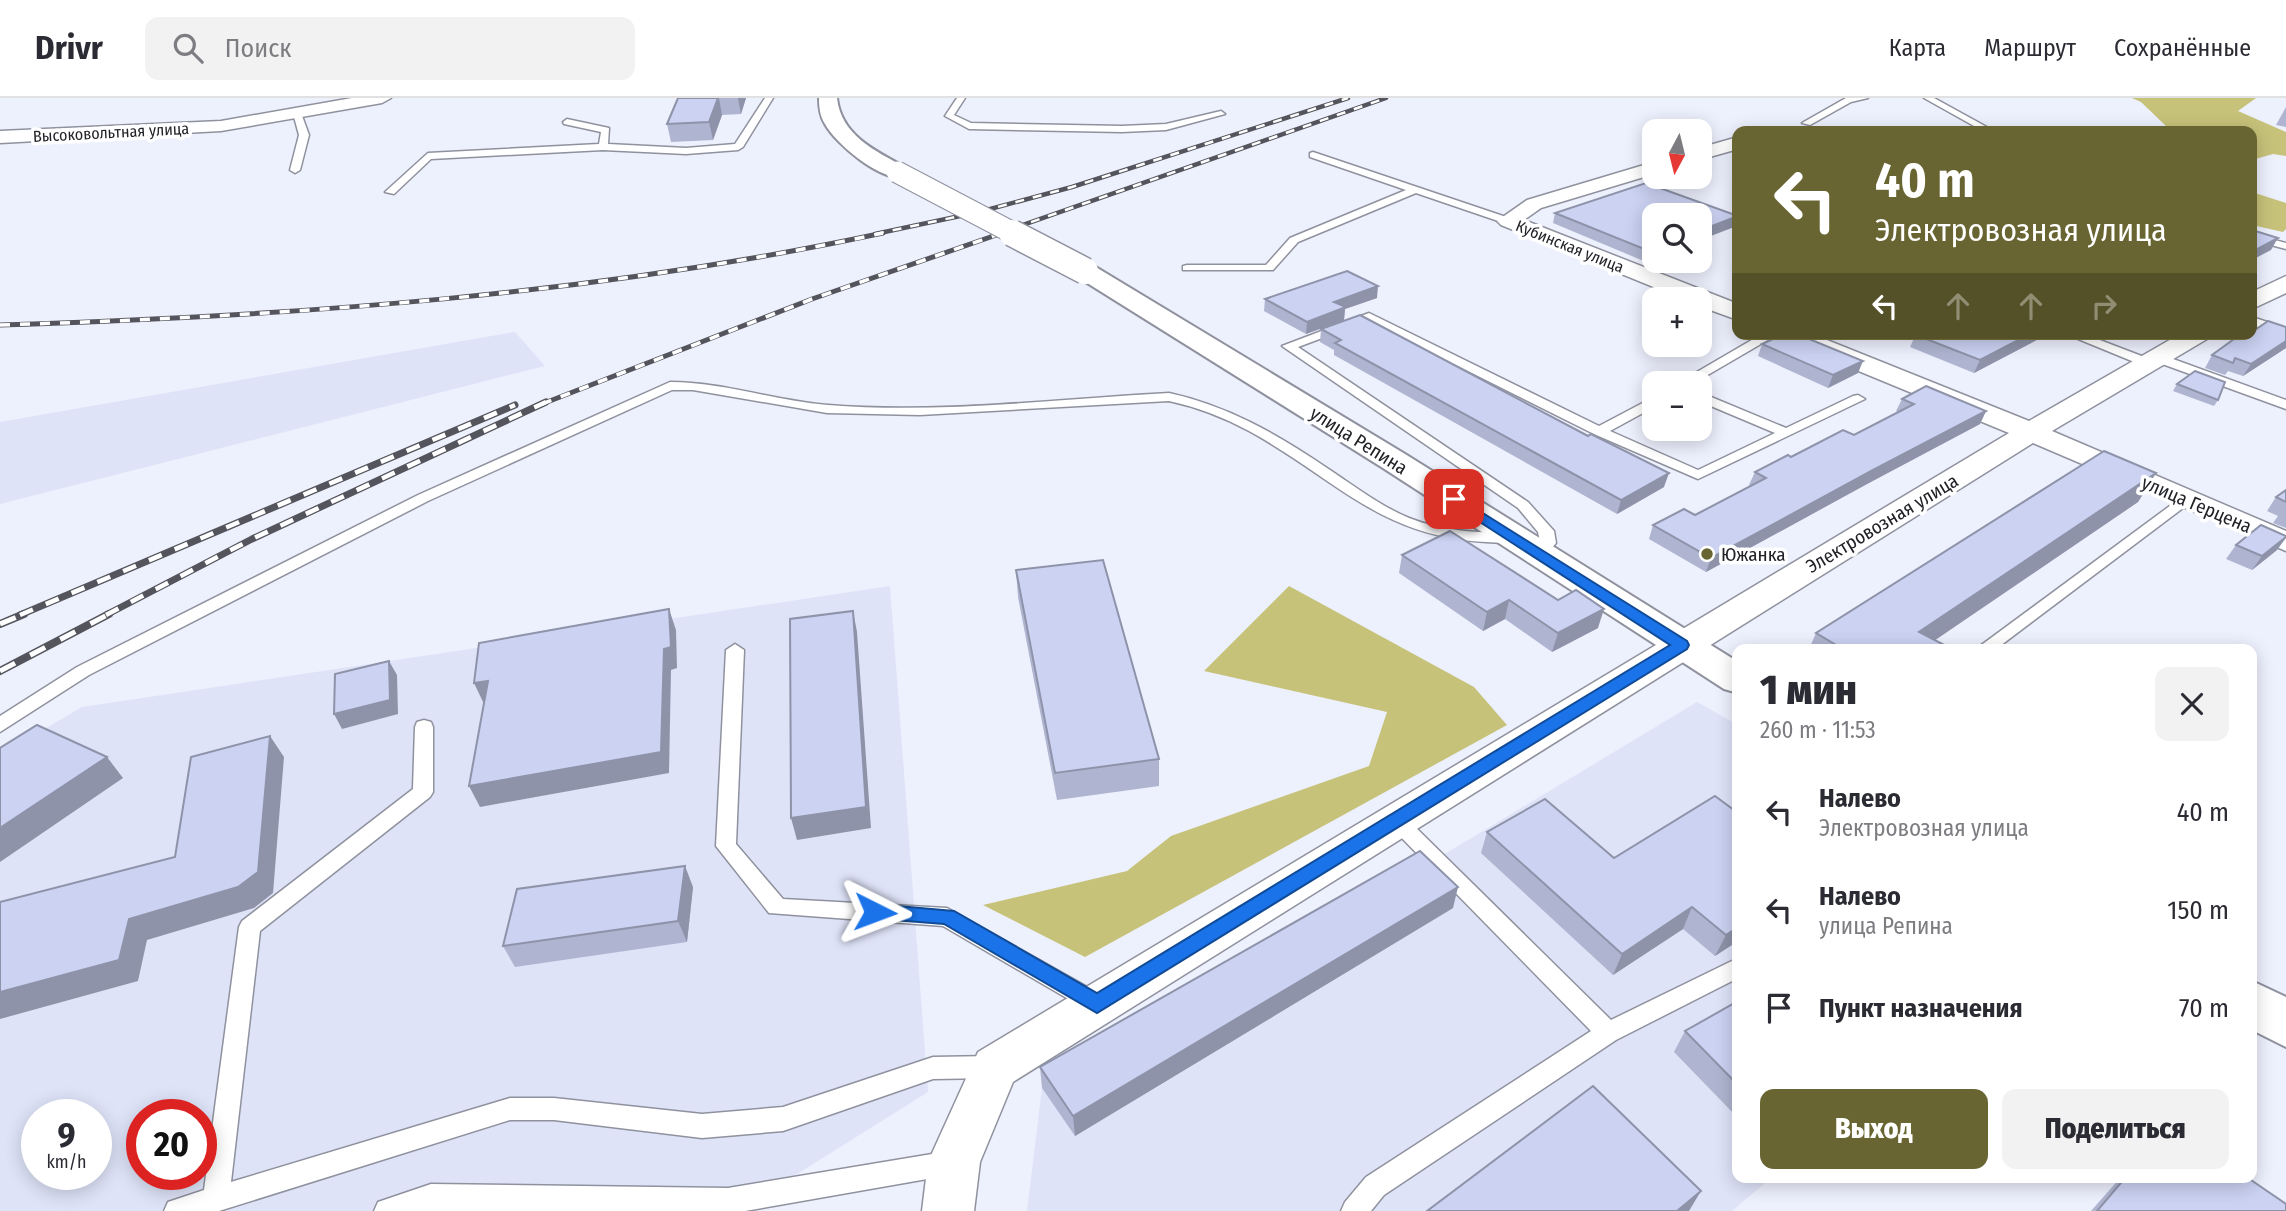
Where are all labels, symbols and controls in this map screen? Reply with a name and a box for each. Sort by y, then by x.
search box [145,17,635,80]
text: Drivr [35,28,103,68]
icon: search [169,29,207,67]
text: Поиск [225,33,292,64]
text: Карта [1889,34,1946,62]
text: Маршрут [1984,34,2076,62]
text: Сохранённые [2114,34,2251,62]
street label: Высоковольтная улица [33,119,190,146]
north arrow [1642,119,1712,189]
map controls [1642,119,1712,441]
text: 40 m [1875,151,1975,210]
icon: left [1760,154,1851,245]
button: search [1642,203,1712,273]
text: Электровозная улица [1875,211,2167,249]
street label: Кубинская улица [1513,216,1627,277]
button: + [1642,287,1712,357]
icon: left [1866,287,1904,325]
icon: ahead [1939,287,1977,325]
icon: ahead [2012,287,2050,325]
icon: right [2085,287,2123,325]
button: − [1642,371,1712,441]
street label: улица Репина [1306,401,1412,479]
pin [1424,469,1484,529]
street label: Электровозная улица [1802,469,1962,578]
street label: улица Герцена [2138,471,2255,538]
icon: arrive [1435,480,1473,518]
place label: Южанка [1721,543,1786,566]
marker: Южанка [1699,546,1715,562]
text: 1 мин [1760,665,1857,715]
button: close [2155,667,2229,741]
text: 260 m · 11:53 [1760,716,1876,744]
text: Налево [1819,783,1901,814]
icon: left [1760,793,1798,831]
text: 40 m [2177,797,2229,828]
text: Электровозная улица [1819,814,2029,842]
position arrow [838,875,912,949]
text: Налево [1819,881,1901,912]
icon: left [1760,891,1798,929]
text: 150 m [2167,895,2229,926]
text: улица Репина [1819,912,1953,940]
icon: arrive [1760,989,1798,1027]
text: Пункт назначения [1819,993,2023,1024]
text: 70 m [2179,993,2229,1024]
button: Выход [1760,1089,1988,1169]
button: Поделиться [2002,1089,2229,1169]
speed limit sign: 20 [126,1099,217,1190]
text: 9 [57,1114,76,1156]
text: km/h [46,1151,87,1173]

